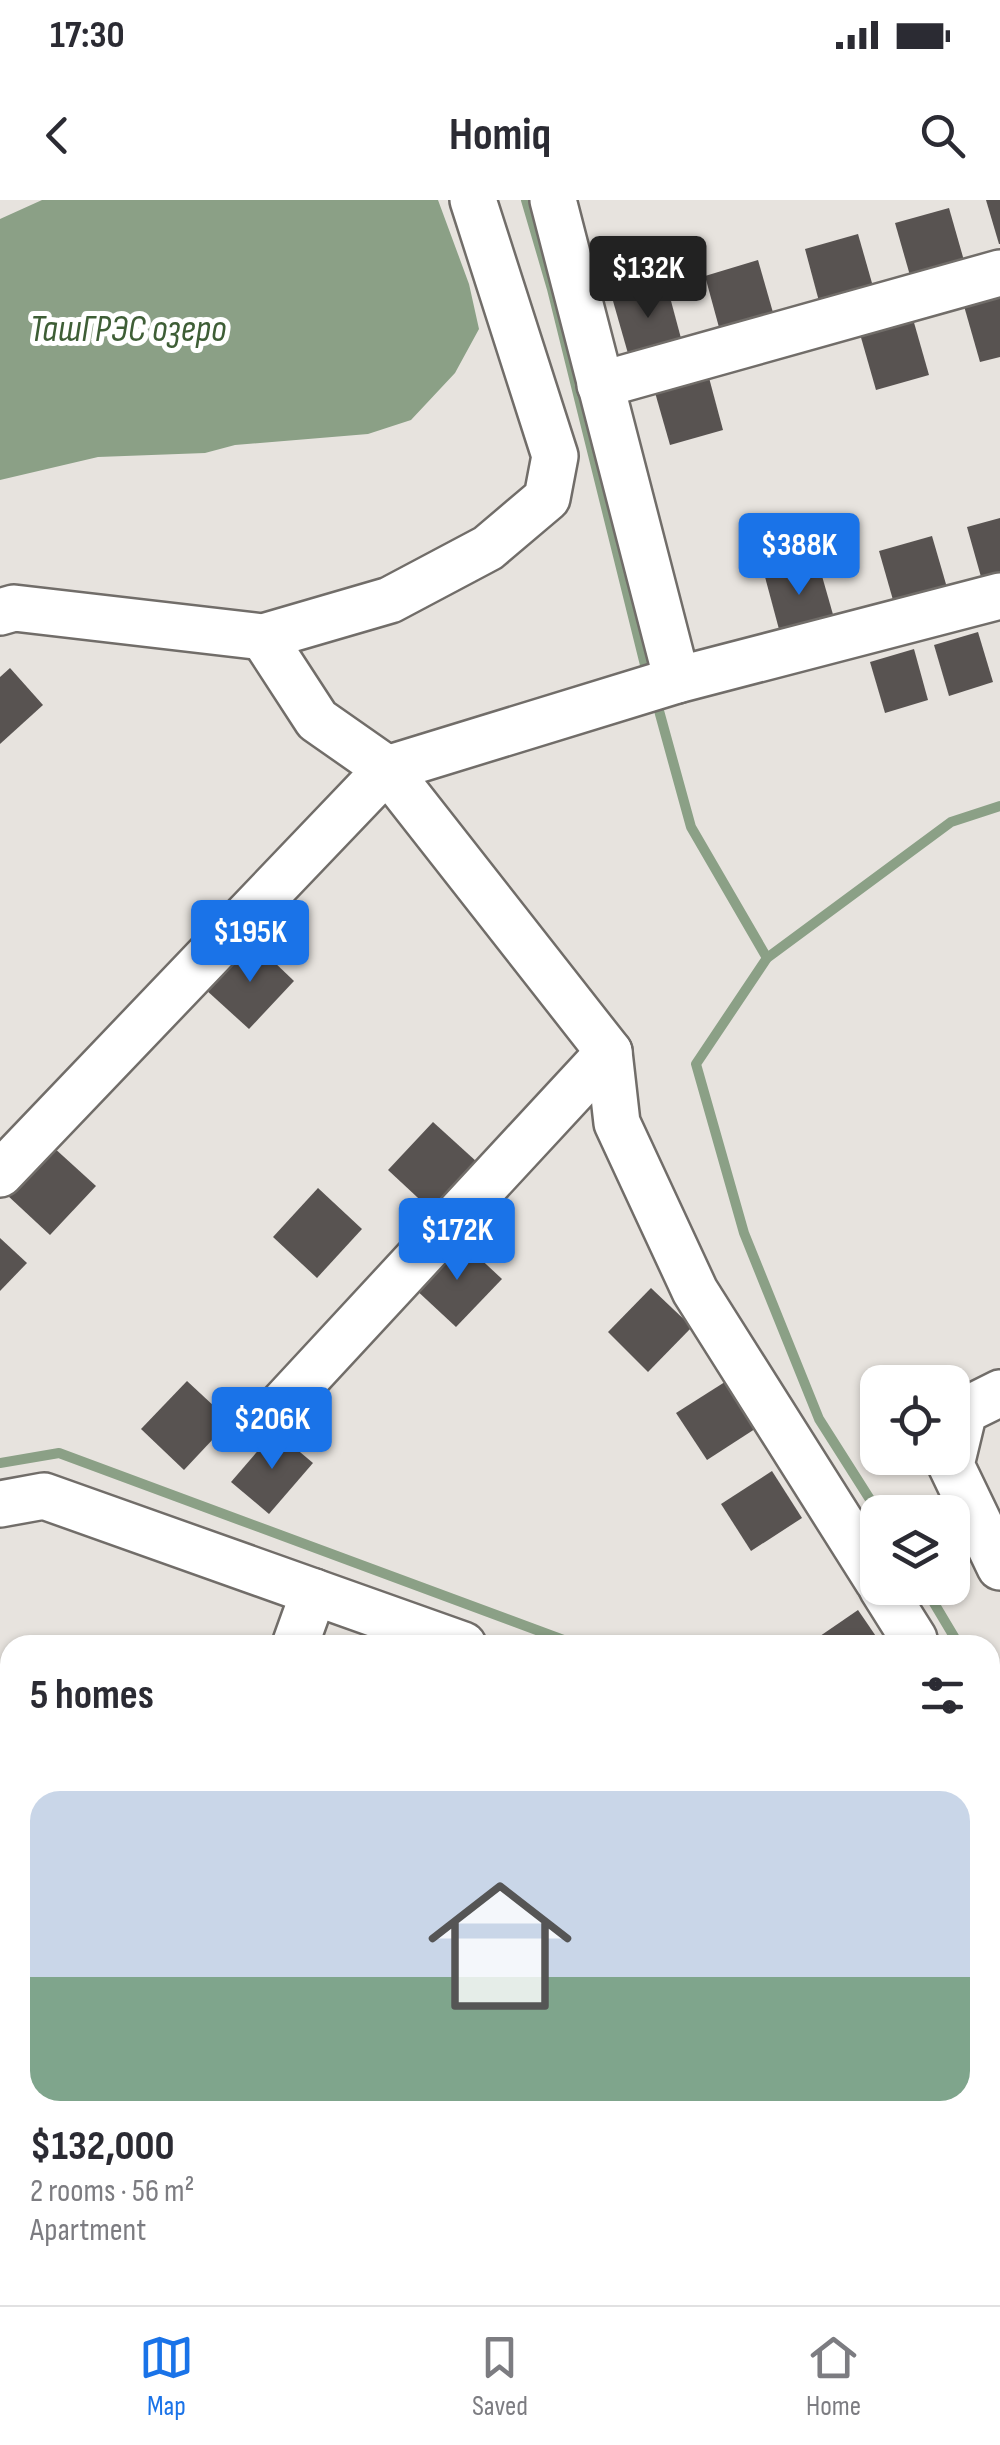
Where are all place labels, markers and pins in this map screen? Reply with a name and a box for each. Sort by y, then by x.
pin: $132K [578,236,718,321]
pin: $388K [729,513,869,598]
pin: $195K [180,900,320,985]
pin: $172K [387,1198,527,1283]
pin: $206K [202,1387,342,1472]

